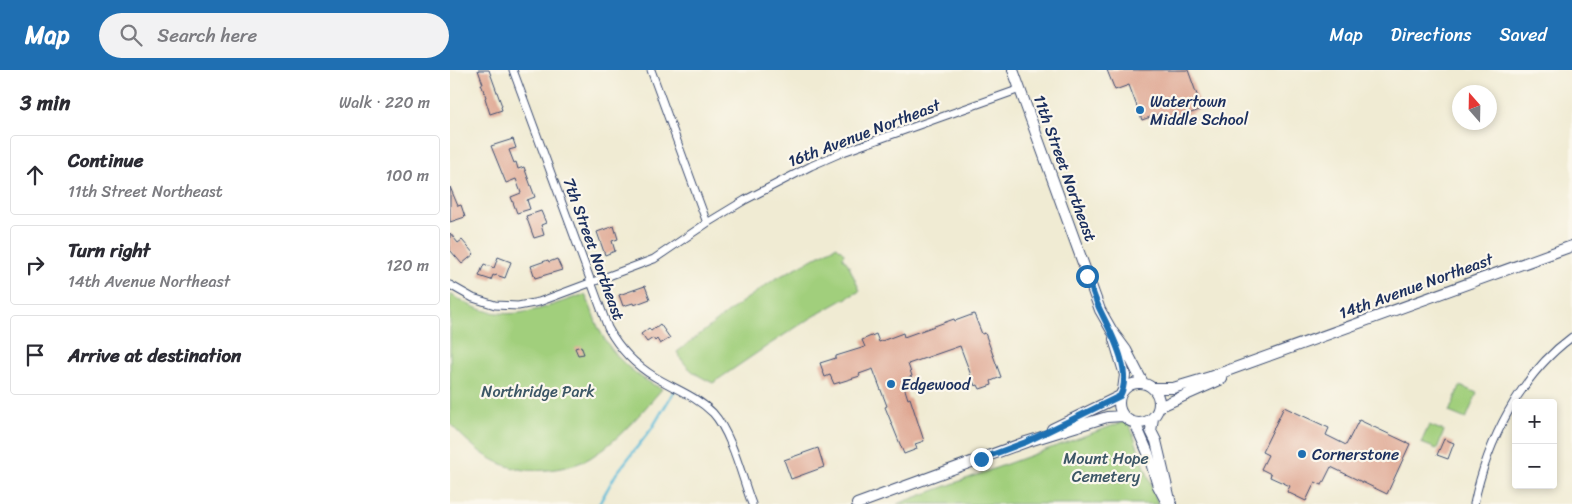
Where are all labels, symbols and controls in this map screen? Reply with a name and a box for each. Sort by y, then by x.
search box [99,13,449,58]
text: Map [25,14,69,56]
text: Search here [157,19,257,52]
text: Map [1330,19,1363,51]
text: Directions [1391,19,1472,51]
text: Saved [1500,19,1547,51]
icon: search [117,21,145,49]
text: 3 min [20,84,70,122]
north arrow [1452,85,1497,130]
place label: Watertown Middle School [1150,87,1249,134]
text: Walk · 220 m [339,88,430,117]
street label: 16th Avenue Northeast [783,90,945,175]
street label: 11th Street Northeast [1025,90,1105,246]
marker: Watertown Middle School [1134,104,1146,116]
text: Continue [68,144,144,177]
icon: ahead [21,161,49,189]
text: 100 m [385,161,429,190]
street label: 7th Street Northeast [555,174,633,324]
text: 11th Street Northeast [68,177,223,206]
text: Turn right [68,234,150,267]
street label: 14th Avenue Northeast [1335,244,1498,327]
icon: right [21,251,49,279]
text: 120 m [386,251,429,280]
route start [1076,265,1099,288]
text: 14th Avenue Northeast [68,267,230,296]
text: Arrive at destination [68,339,241,372]
icon: arrive [21,341,49,369]
place label: Edgewood [901,370,972,399]
park label: Northridge Park [481,377,595,406]
marker: Edgewood [885,378,897,390]
map controls [1512,399,1557,489]
button: + [1512,399,1557,444]
place label: Cornerstone [1312,440,1399,469]
park label: Mount Hope Cemetery [1063,444,1149,491]
button: − [1512,444,1557,489]
route end [970,448,993,471]
marker: Cornerstone [1296,448,1308,460]

